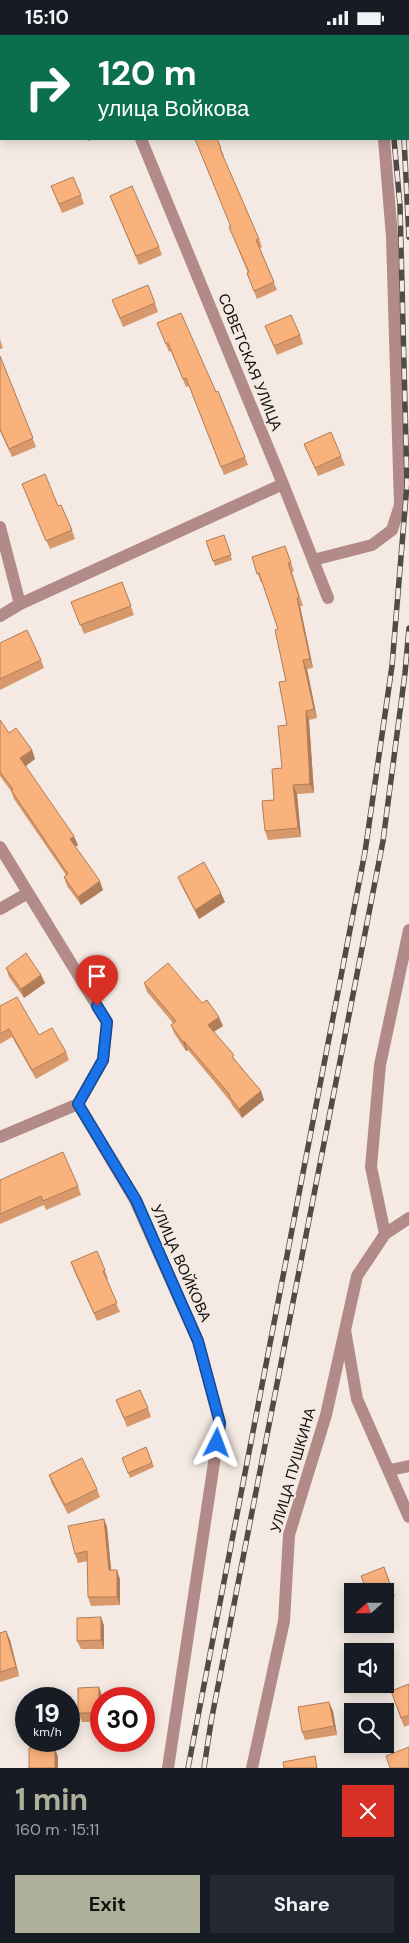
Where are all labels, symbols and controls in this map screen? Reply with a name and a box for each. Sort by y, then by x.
text: 15:10 [25,5,69,30]
text: 120 m [98,50,197,96]
icon: right [15,55,80,120]
text: улица Войкова [98,94,249,123]
street label: СОВЕТСКАЯ УЛИЦА [213,290,287,434]
pin [76,955,118,1006]
icon: arrive [83,962,111,990]
street label: УЛИЦА ВОЙКОВА [146,1201,216,1325]
street label: УЛИЦА ПУШКИНА [266,1405,320,1535]
position arrow [190,1416,242,1468]
north arrow [344,1583,394,1633]
map controls [344,1583,394,1753]
button: sound [344,1643,394,1693]
speed limit sign: 30 [90,1687,155,1752]
text: 19 [35,1697,60,1730]
button: search [344,1703,394,1753]
text: km/h [33,1724,62,1740]
text: 1 min [15,1780,88,1819]
button: close [342,1785,394,1837]
text: 160 m · 15:11 [15,1819,99,1840]
button: Exit [15,1875,200,1933]
button: Share [210,1875,394,1933]

